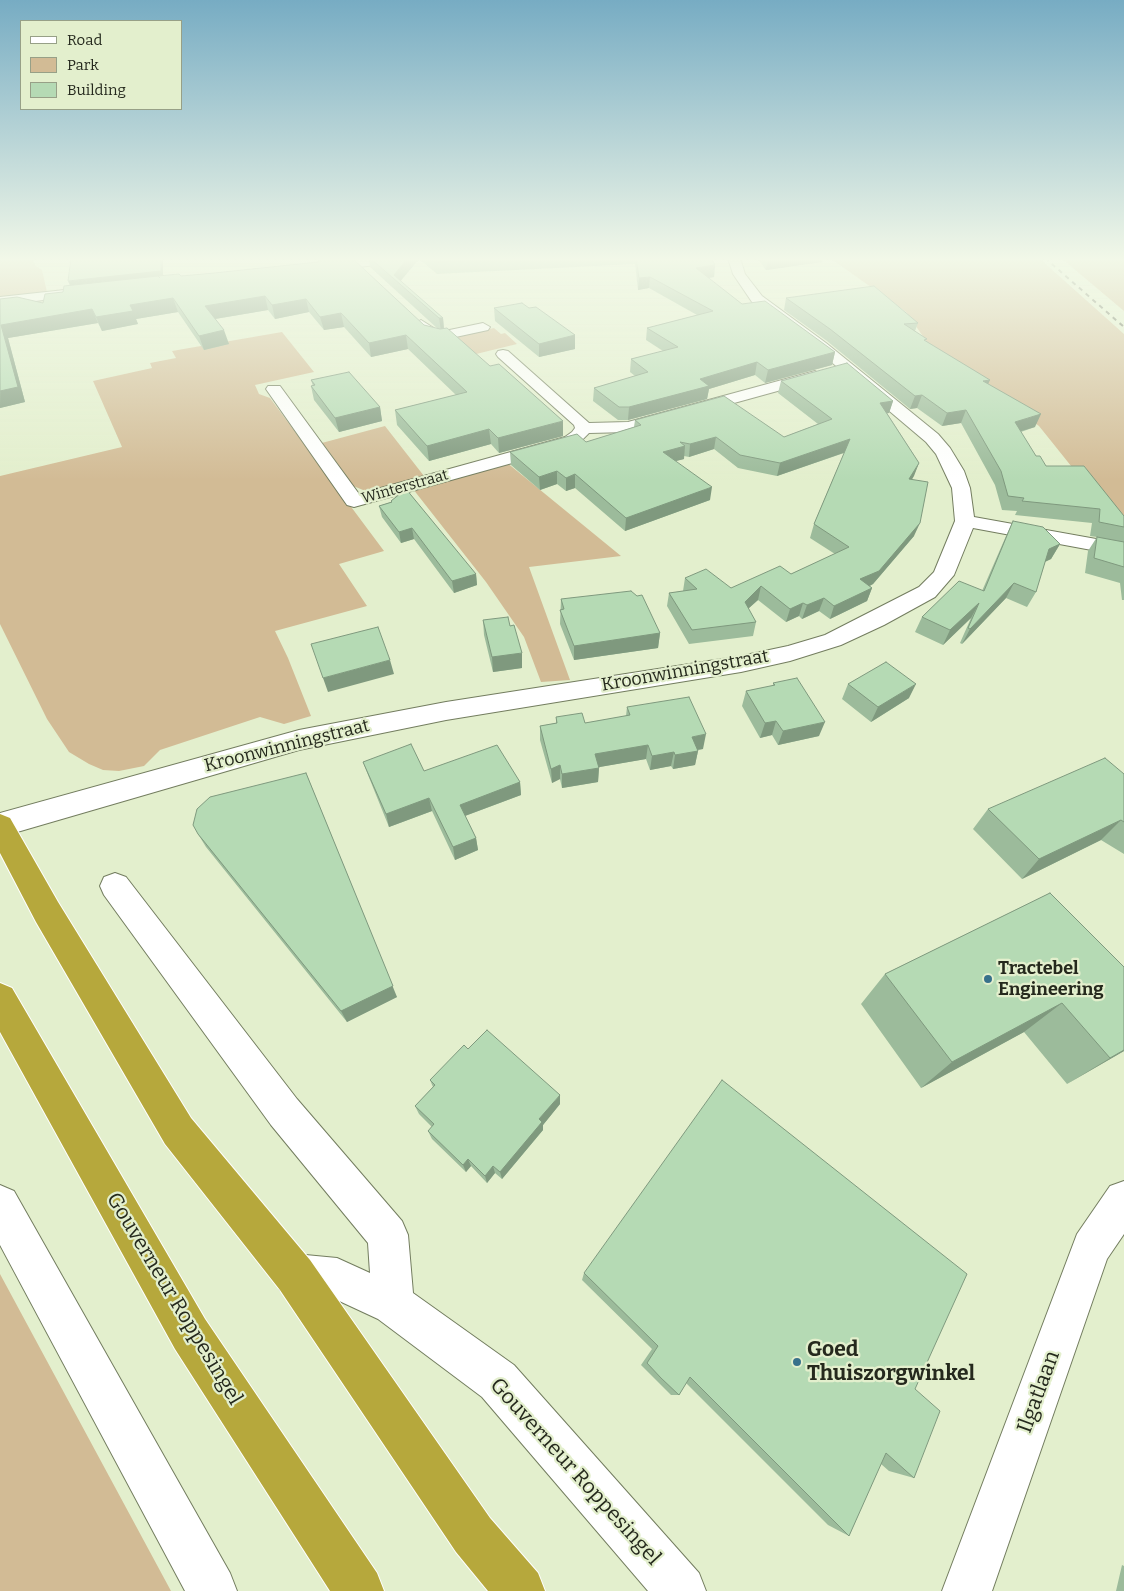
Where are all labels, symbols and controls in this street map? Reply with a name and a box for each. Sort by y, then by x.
legend [20,20,182,110]
text: Road [67,31,102,49]
text: Park [67,56,99,74]
text: Building [67,81,126,99]
street label: Winterstraat [360,466,450,508]
street label: Kroonwinningstraat [600,646,770,696]
street label: Kroonwinningstraat [202,715,372,777]
place label: Tractebel Engineering [998,958,1104,1001]
marker: Tractebel Engineering [982,973,994,985]
street label: Gouverneur Roppesingel [101,1188,247,1410]
place label: Goed Thuiszorgwinkel [807,1337,975,1387]
street label: Ilgatlaan [1012,1347,1066,1437]
marker: Goed Thuiszorgwinkel [791,1356,803,1368]
street label: Gouverneur Roppesingel [484,1373,666,1571]

